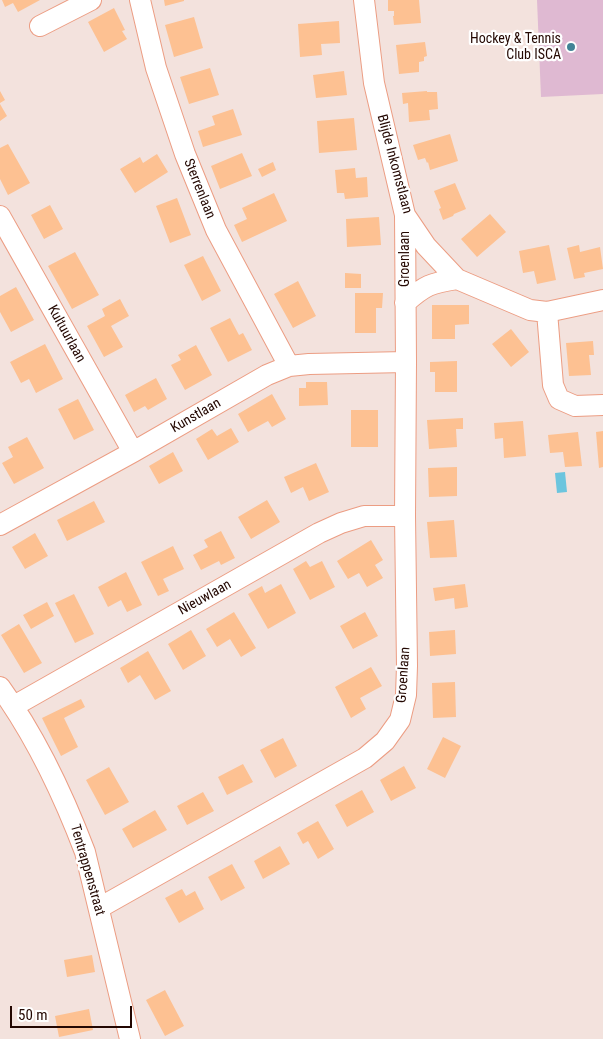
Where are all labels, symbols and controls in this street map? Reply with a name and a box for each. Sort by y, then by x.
place label: Hockey & Tennis Club ISCA [470,31,561,64]
marker: Hockey & Tennis Club ISCA [565,41,577,53]
street label: Blijde Inkomstlaan [373,113,415,215]
street label: Sterrenlaan [179,157,219,221]
street label: Groenlaan [397,231,413,287]
street label: Kultuurlaan [43,302,89,366]
street label: Kunstlaan [168,395,224,437]
street label: Nieuwlaan [176,577,234,619]
street label: Groenlaan [394,646,414,704]
street label: Tentrappenstraat [66,822,108,918]
scale bar [12,996,135,1028]
text: 50 m [18,1006,48,1024]

